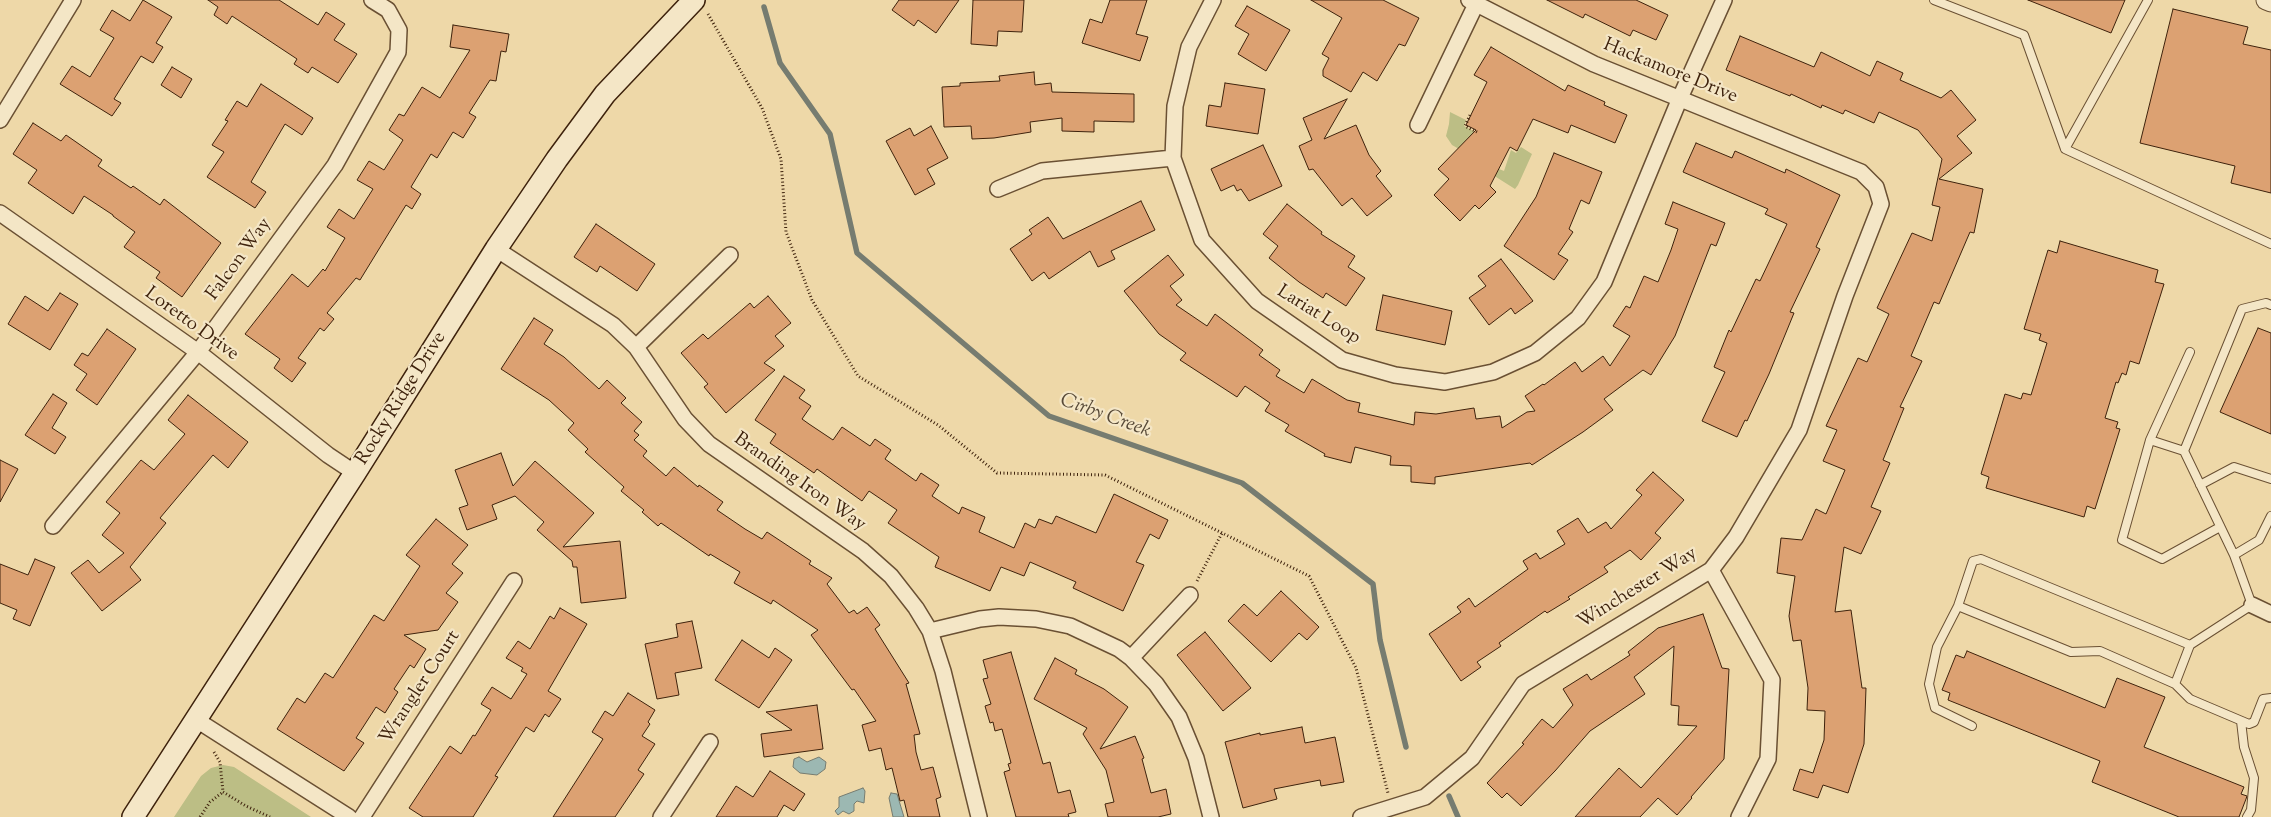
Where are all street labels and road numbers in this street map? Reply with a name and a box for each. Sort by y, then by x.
street label: Hackamore Drive [1600,35,1740,109]
street label: Falcon Way [202,214,278,306]
street label: Lariat Loop [1272,281,1364,351]
street label: Loretto Drive [139,283,243,367]
street label: Rocky Ridge Drive [352,328,452,470]
street label: Branding Iron Way [728,429,870,537]
street label: Winchester Way [1574,543,1702,635]
street label: Wrangler Court [376,627,466,749]

